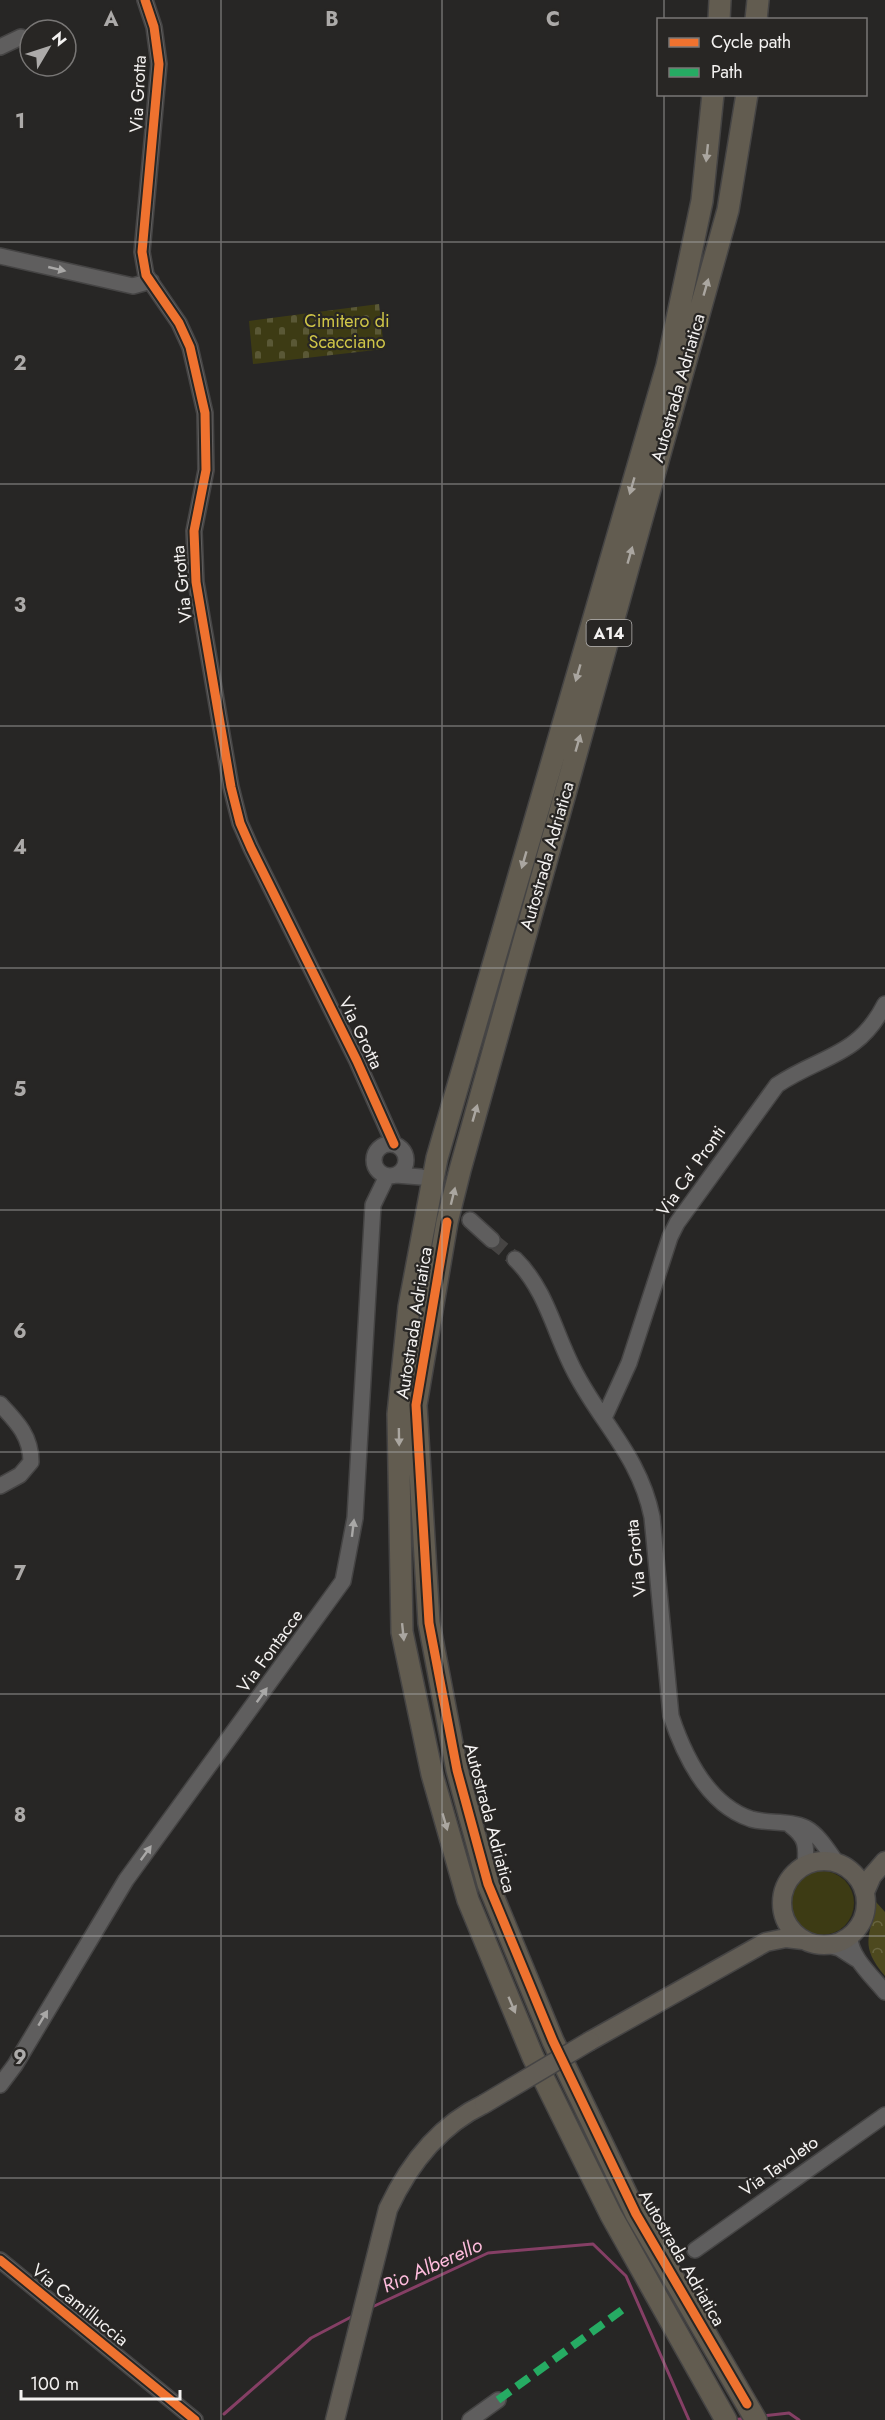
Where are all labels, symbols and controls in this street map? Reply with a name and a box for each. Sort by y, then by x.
text: A [103,5,119,34]
text: B [325,5,339,34]
text: C [546,5,560,34]
north arrow [18,18,78,78]
legend [657,18,867,96]
text: N [46,27,72,51]
text: Cycle path [711,29,791,55]
street label: Via Grotta [123,55,153,133]
text: Path [711,59,743,85]
text: 1 [15,107,25,136]
one-way arrow [702,143,712,162]
one-way arrow [48,264,66,274]
one-way arrow [702,278,711,296]
park label: Cimitero di Scacciano [304,308,390,355]
street label: Autostrada Adriatica [644,311,712,465]
text: 2 [13,349,27,378]
one-way arrow [627,477,636,495]
street label: Via Grotta [165,544,199,624]
one-way arrow [626,546,636,565]
text: 3 [14,591,26,620]
road number: A14 [586,620,632,646]
one-way arrow [573,664,582,682]
one-way arrow [574,734,583,752]
street label: Autostrada Adriatica [513,779,581,933]
text: 4 [13,833,27,862]
one-way arrow [518,851,528,870]
street label: Via Grotta [332,992,390,1074]
text: 5 [14,1075,27,1104]
one-way arrow [471,1104,481,1122]
street label: Via Ca' Pronti [650,1120,732,1222]
one-way arrow [449,1187,459,1205]
street label: Autostrada Adriatica [389,1245,439,1401]
text: 6 [13,1317,27,1346]
one-way arrow [394,1427,403,1446]
one-way arrow [349,1518,358,1537]
street label: Via Grotta [619,1518,653,1598]
text: 7 [14,1559,27,1588]
street label: Via Fontacce [231,1604,309,1698]
one-way arrow [398,1622,408,1641]
one-way arrow [256,1688,268,1704]
street label: Autostrada Adriatica [458,1740,522,1896]
text: 8 [14,1801,26,1830]
one-way arrow [441,1813,450,1831]
one-way arrow [140,1845,152,1861]
one-way arrow [507,1996,516,2013]
one-way arrow [38,2010,49,2026]
text: 9 [13,2043,27,2072]
street label: Via Tavoleto [734,2129,824,2203]
street label: Autostrada Adriatica [632,2185,732,2331]
water label: Rio Alberello [378,2230,487,2300]
street label: Via Camilluccia [26,2258,134,2352]
scale bar [21,2363,180,2401]
text: 100 m [30,2371,79,2397]

